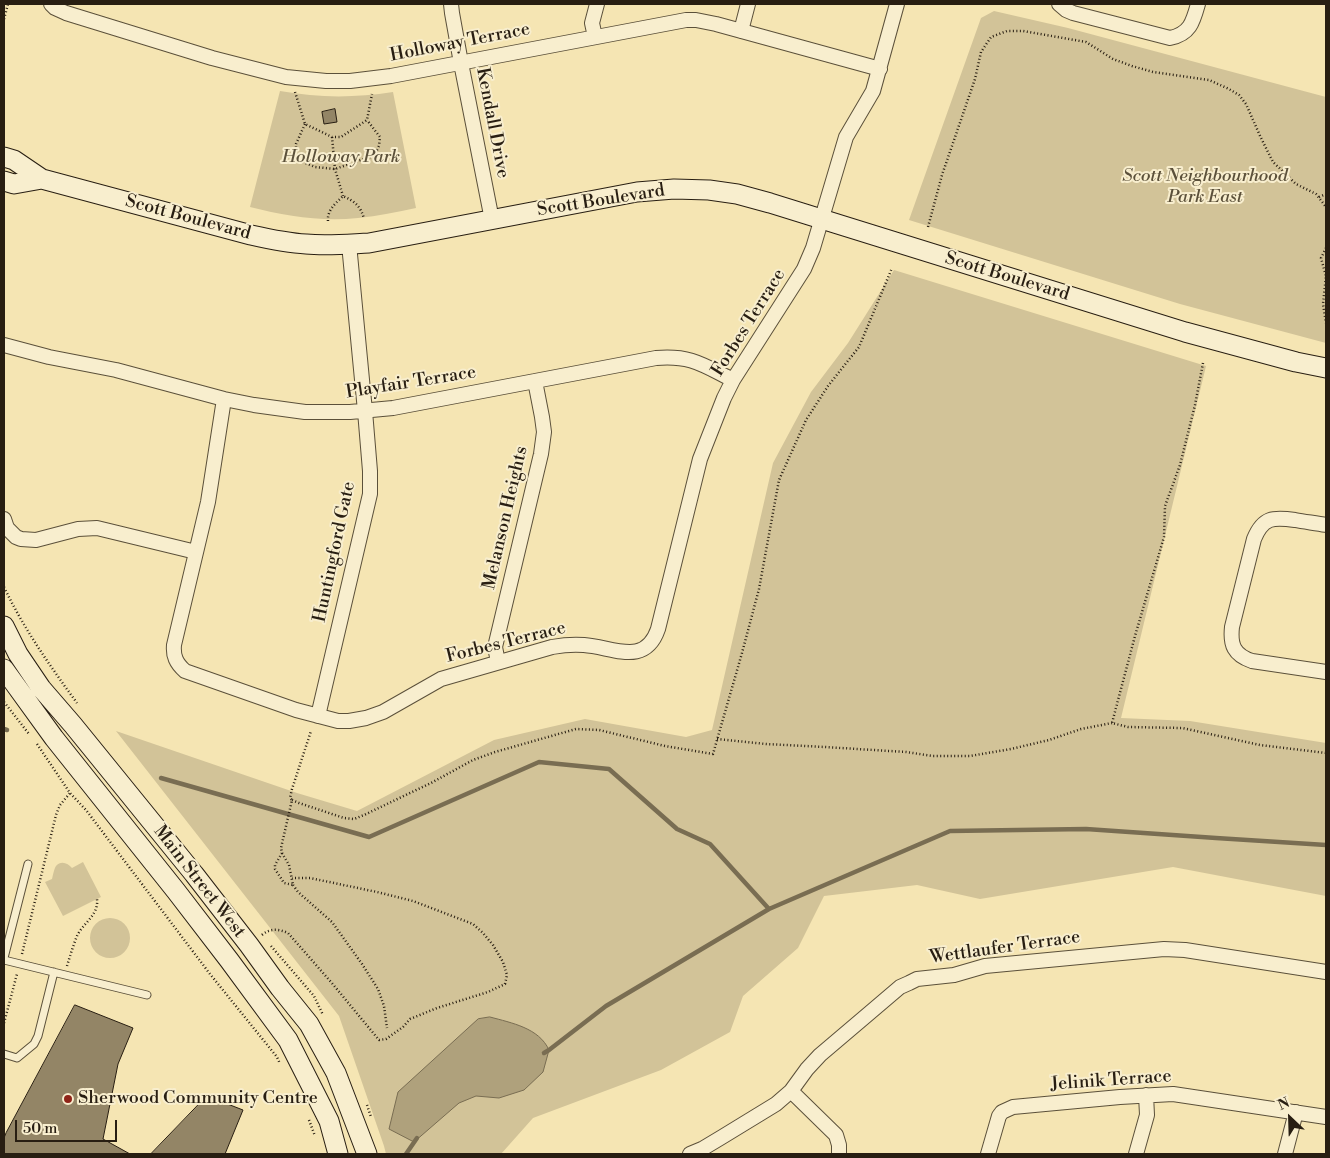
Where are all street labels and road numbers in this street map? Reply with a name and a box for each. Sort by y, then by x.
street label: Holloway Terrace [388,19,532,67]
street label: Kendall Drive [471,66,513,180]
street label: Scott Boulevard [536,180,666,222]
street label: Scott Boulevard [123,191,253,245]
street label: Scott Boulevard [942,248,1072,306]
street label: Forbes Terrace [707,265,791,381]
street label: Playfair Terrace [344,362,478,404]
street label: Melanson Heights [479,444,533,592]
street label: Huntingford Gate [310,480,360,624]
street label: Forbes Terrace [444,618,568,668]
street label: Main Street West [148,822,250,942]
street label: Wettlaufer Terrace [928,927,1082,969]
street label: Jelinik Terrace [1050,1066,1172,1096]

